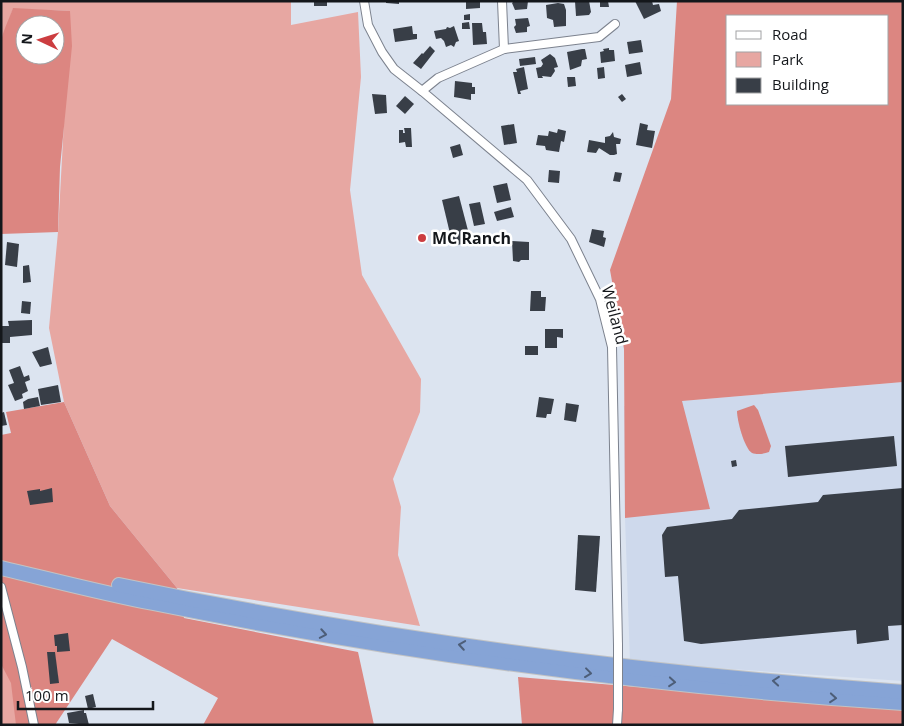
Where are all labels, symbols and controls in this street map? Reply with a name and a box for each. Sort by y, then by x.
north arrow [15,15,65,65]
legend [726,15,889,105]
text: Road [772,24,808,44]
text: N [17,33,36,45]
text: Park [772,49,803,69]
text: Building [772,74,829,94]
place label: MC Ranch [432,227,511,249]
marker: MC Ranch [416,232,428,244]
street label: Weiland [597,283,633,347]
one-way arrow [319,628,328,638]
one-way arrow [458,640,466,650]
one-way arrow [584,667,592,678]
one-way arrow [668,676,676,687]
one-way arrow [772,676,780,687]
scale bar [18,678,152,710]
text: 100 m [25,685,69,705]
one-way arrow [830,692,838,703]

